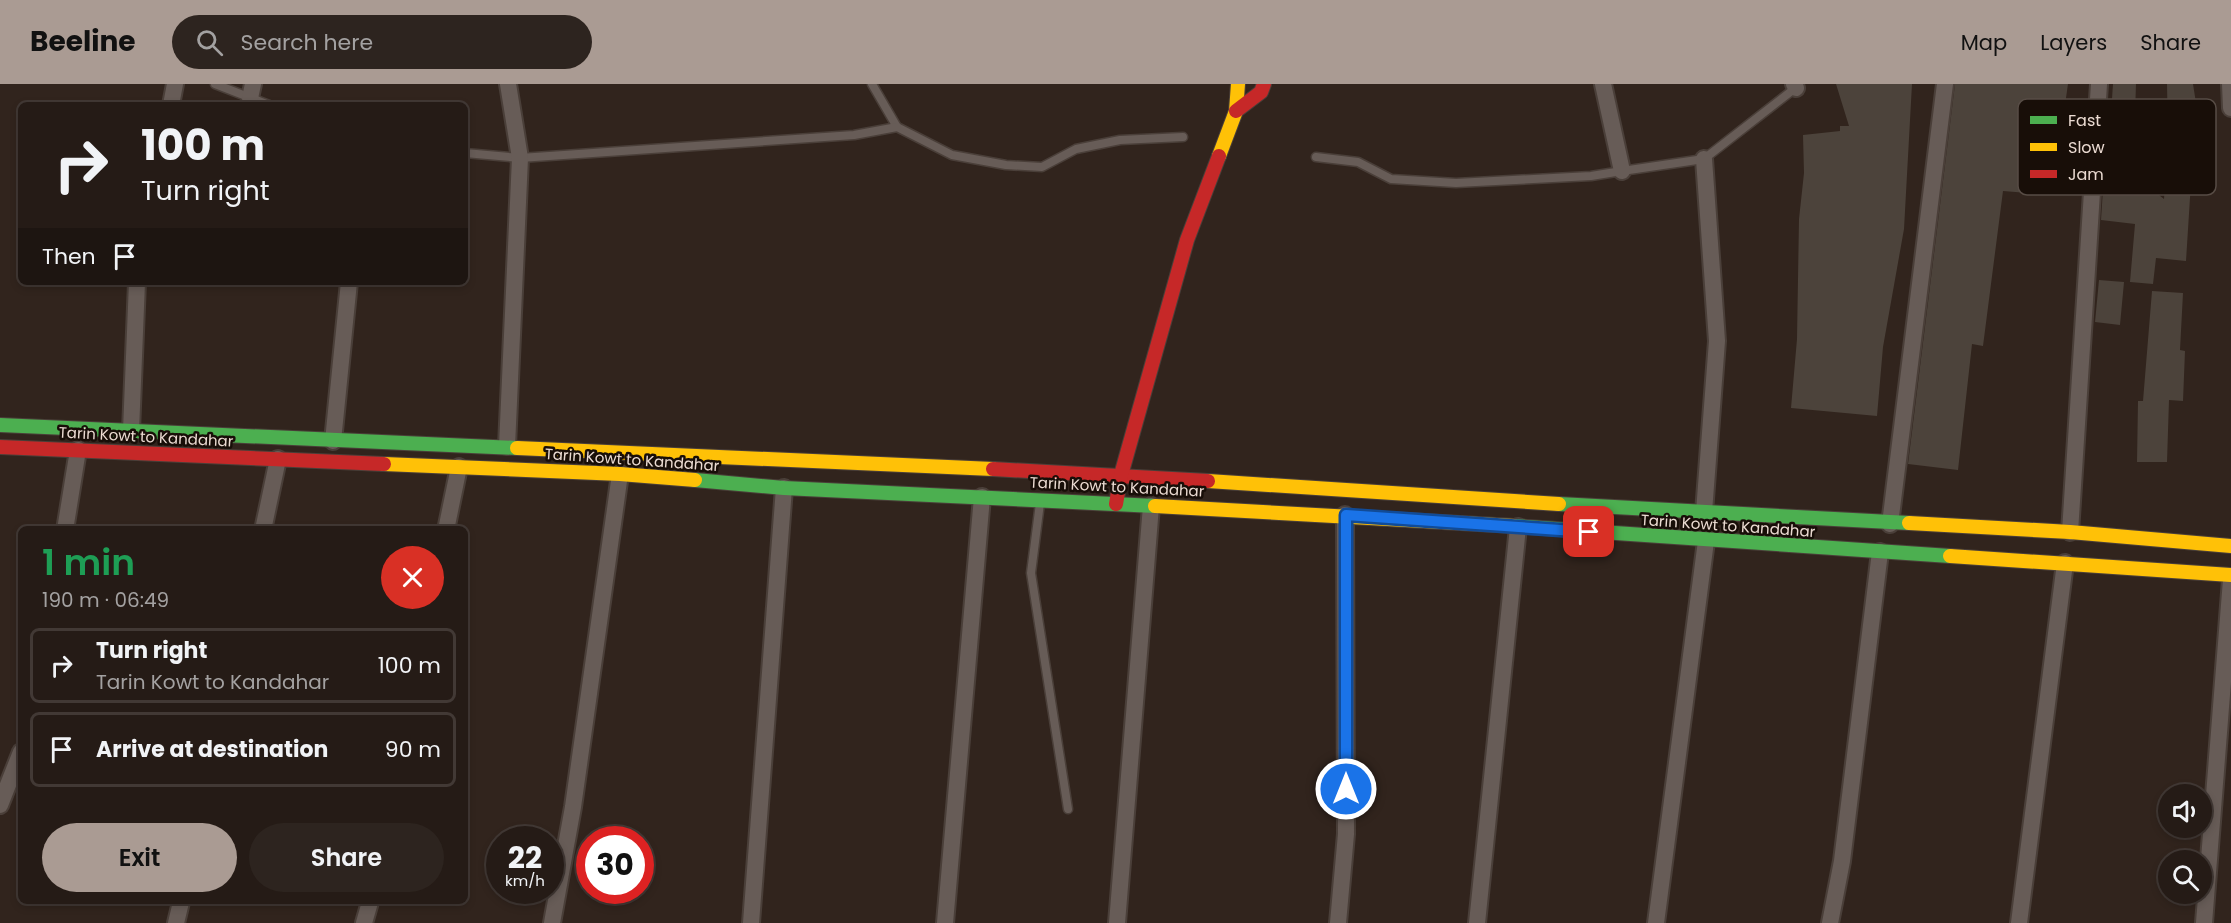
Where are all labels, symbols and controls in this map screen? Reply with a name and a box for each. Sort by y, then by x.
search box [172,15,592,69]
text: Beeline [30,22,136,61]
icon: search [193,26,226,59]
text: Search here [241,27,373,58]
text: Map [1961,28,2007,57]
text: Layers [2040,28,2107,57]
text: Share [2140,28,2201,57]
legend [2018,99,2216,195]
text: Fast [2068,109,2101,132]
text: 100 m [141,116,265,175]
icon: right [42,126,120,204]
text: Slow [2068,136,2105,159]
text: Jam [2068,163,2104,186]
text: Turn right [141,172,270,209]
icon: arrive [108,240,141,273]
text: Then [42,241,96,272]
street label: Tarin Kowt to Kandahar [58,421,234,452]
street label: Tarin Kowt to Kandahar [544,443,720,476]
street label: Tarin Kowt to Kandahar [1029,471,1205,502]
pin [1563,506,1614,557]
street label: Tarin Kowt to Kandahar [1640,509,1816,542]
icon: arrive [1572,515,1605,548]
text: 1 min [42,537,135,588]
button: close [381,546,444,609]
text: 190 m · 06:49 [42,586,169,614]
text: Turn right [96,635,207,666]
icon: right [45,649,78,682]
text: 100 m [378,650,441,681]
text: Tarin Kowt to Kandahar [96,668,329,696]
icon: arrive [45,733,78,766]
text: Arrive at destination [96,734,328,765]
text: 90 m [385,734,441,765]
position arrow [1314,757,1378,821]
map controls [2158,784,2212,904]
button: sound [2158,784,2212,838]
button: Exit [42,823,237,892]
button: Share [249,823,444,892]
speed limit sign: 30 [576,826,654,904]
text: 22 [508,836,542,879]
button: search [2158,850,2212,904]
text: km/h [505,870,545,891]

